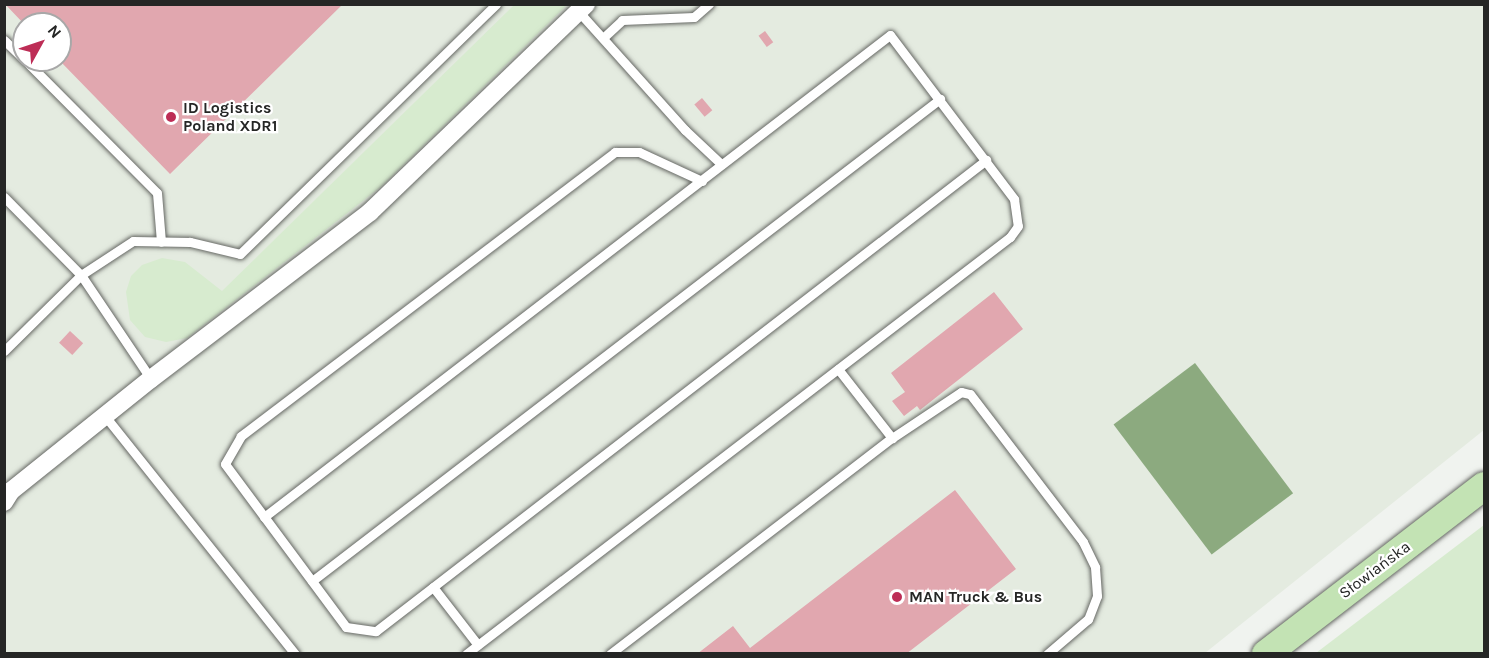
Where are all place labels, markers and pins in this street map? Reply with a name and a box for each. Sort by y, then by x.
place label: ID Logistics Poland XDR1 [183,98,277,136]
marker: ID Logistics Poland XDR1 [164,110,178,124]
place label: MAN Truck & Bus [909,587,1042,607]
marker: MAN Truck & Bus [890,590,904,604]

